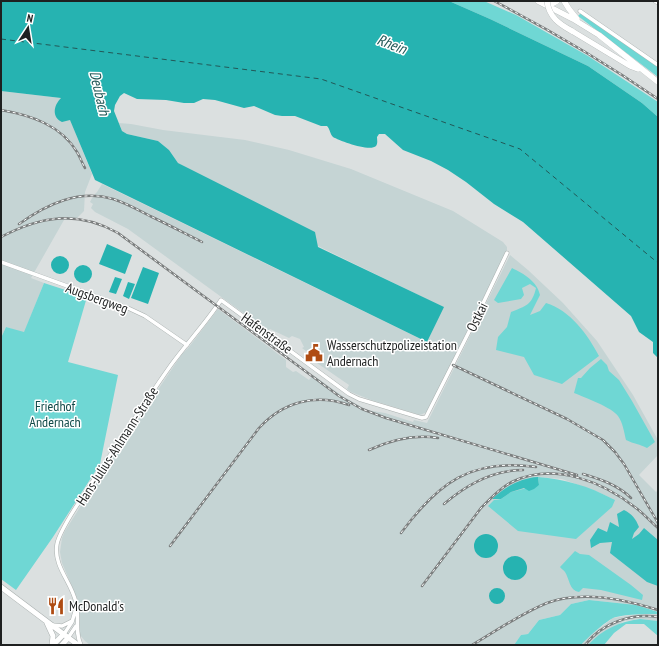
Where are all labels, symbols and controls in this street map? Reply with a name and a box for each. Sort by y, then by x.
north arrow [8,8,48,48]
text: N [26,11,34,26]
water label: Rhein [375,30,411,59]
water label: Deubach [86,69,115,118]
street label: Augsbergweg [63,278,131,318]
street label: Ostkai [462,299,492,335]
street label: Hafenstraße [238,308,296,358]
place label: Wasserschutzpolizeistation Andernach [327,336,457,370]
public building icon: Wasserschutzpolizeistation Andernach [304,343,324,363]
street label: Hans-Julius-Ahlmann-Straße [72,383,162,509]
park label: Friedhof Andernach [29,397,81,431]
restaurant icon: McDonald's [46,596,66,616]
place label: McDonald's [69,597,124,615]

